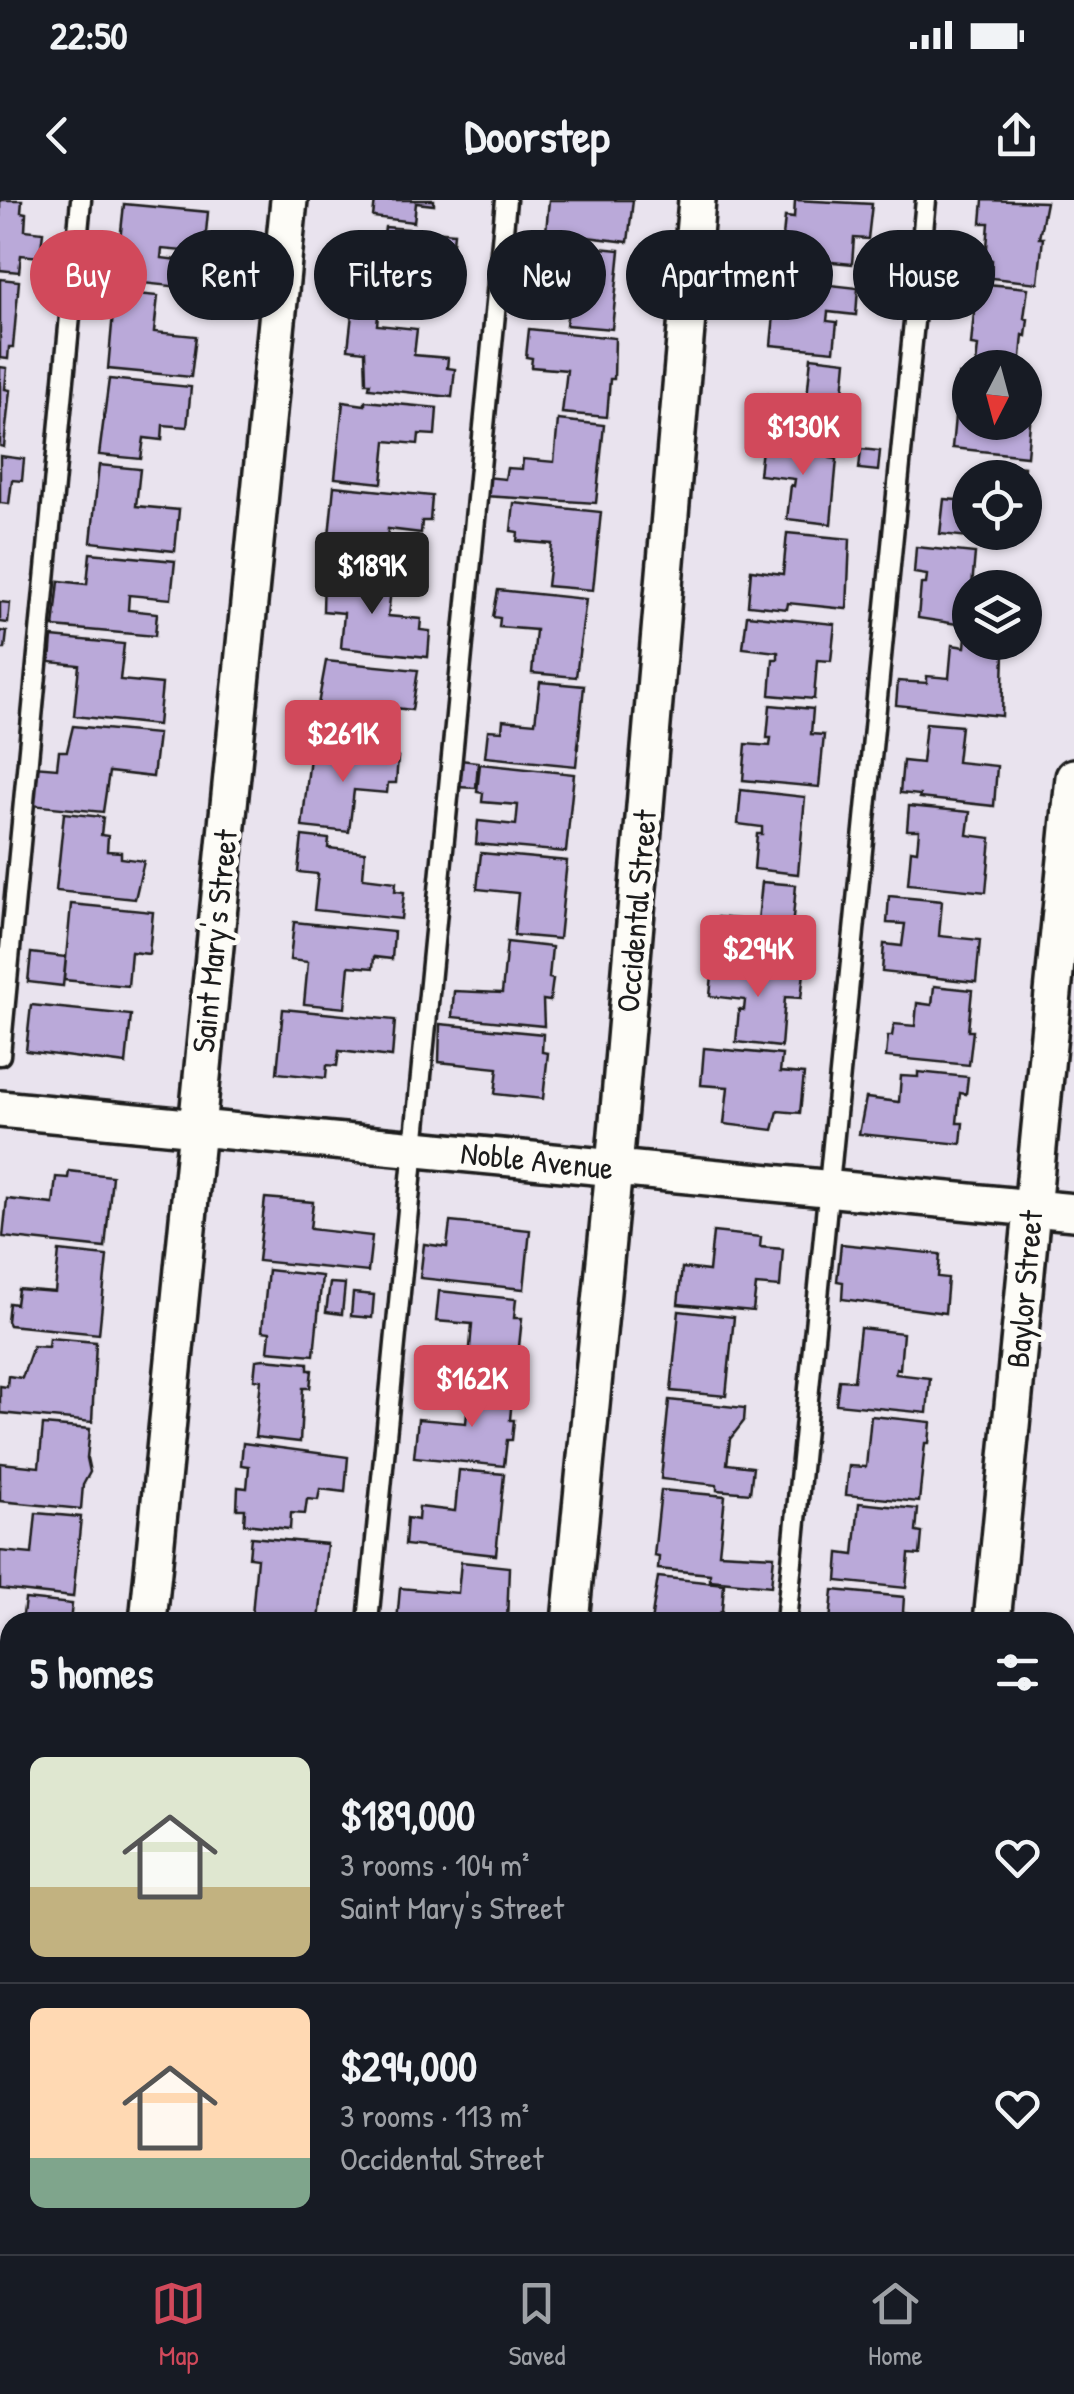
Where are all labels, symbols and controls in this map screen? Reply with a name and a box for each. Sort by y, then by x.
text: 22:50 [50,9,127,61]
text: Doorstep [465,105,609,166]
icon: back [30,108,85,163]
icon: share [989,108,1044,163]
chip: Buy [30,230,147,320]
chip: Rent [167,230,294,320]
chip: Filters [314,230,467,320]
chip: New [487,230,606,320]
chip: Apartment [626,230,833,320]
chip: House [853,230,995,320]
north arrow [952,350,1042,440]
map controls [952,350,1042,660]
pin: $130K [733,393,873,478]
text: $130K [766,404,840,447]
button: locate [952,460,1042,550]
pin: $189K [302,532,442,617]
text: $189K [337,543,407,586]
button: layers [952,570,1042,660]
pin: $261K [273,700,413,785]
text: $261K [307,711,379,754]
street label: Occidental Street [606,807,666,1014]
street label: Saint Mary's Street [181,826,247,1055]
pin: $294K [688,915,828,1000]
text: $294K [722,926,794,969]
street label: Noble Avenue [459,1131,616,1189]
street label: Baylor Street [996,1207,1052,1370]
pin: $162K [402,1345,542,1430]
text: $162K [436,1356,508,1399]
text: 5 homes [30,1644,153,1701]
icon: filters [990,1645,1045,1700]
text: $189,000 [340,1786,475,1843]
icon: home [110,1797,230,1917]
icon: heart [990,1830,1045,1885]
text: 3 rooms · 104 m² [340,1843,529,1886]
text: Saint Mary's Street [340,1886,564,1929]
text: $294,000 [340,2037,477,2094]
icon: home [110,2048,230,2168]
icon: heart [990,2081,1045,2136]
text: 3 rooms · 113 m² [340,2094,529,2137]
text: Occidental Street [340,2137,543,2180]
tab: Map [151,2276,206,2374]
tab: Saved [508,2276,566,2374]
tab: Home [868,2276,923,2374]

